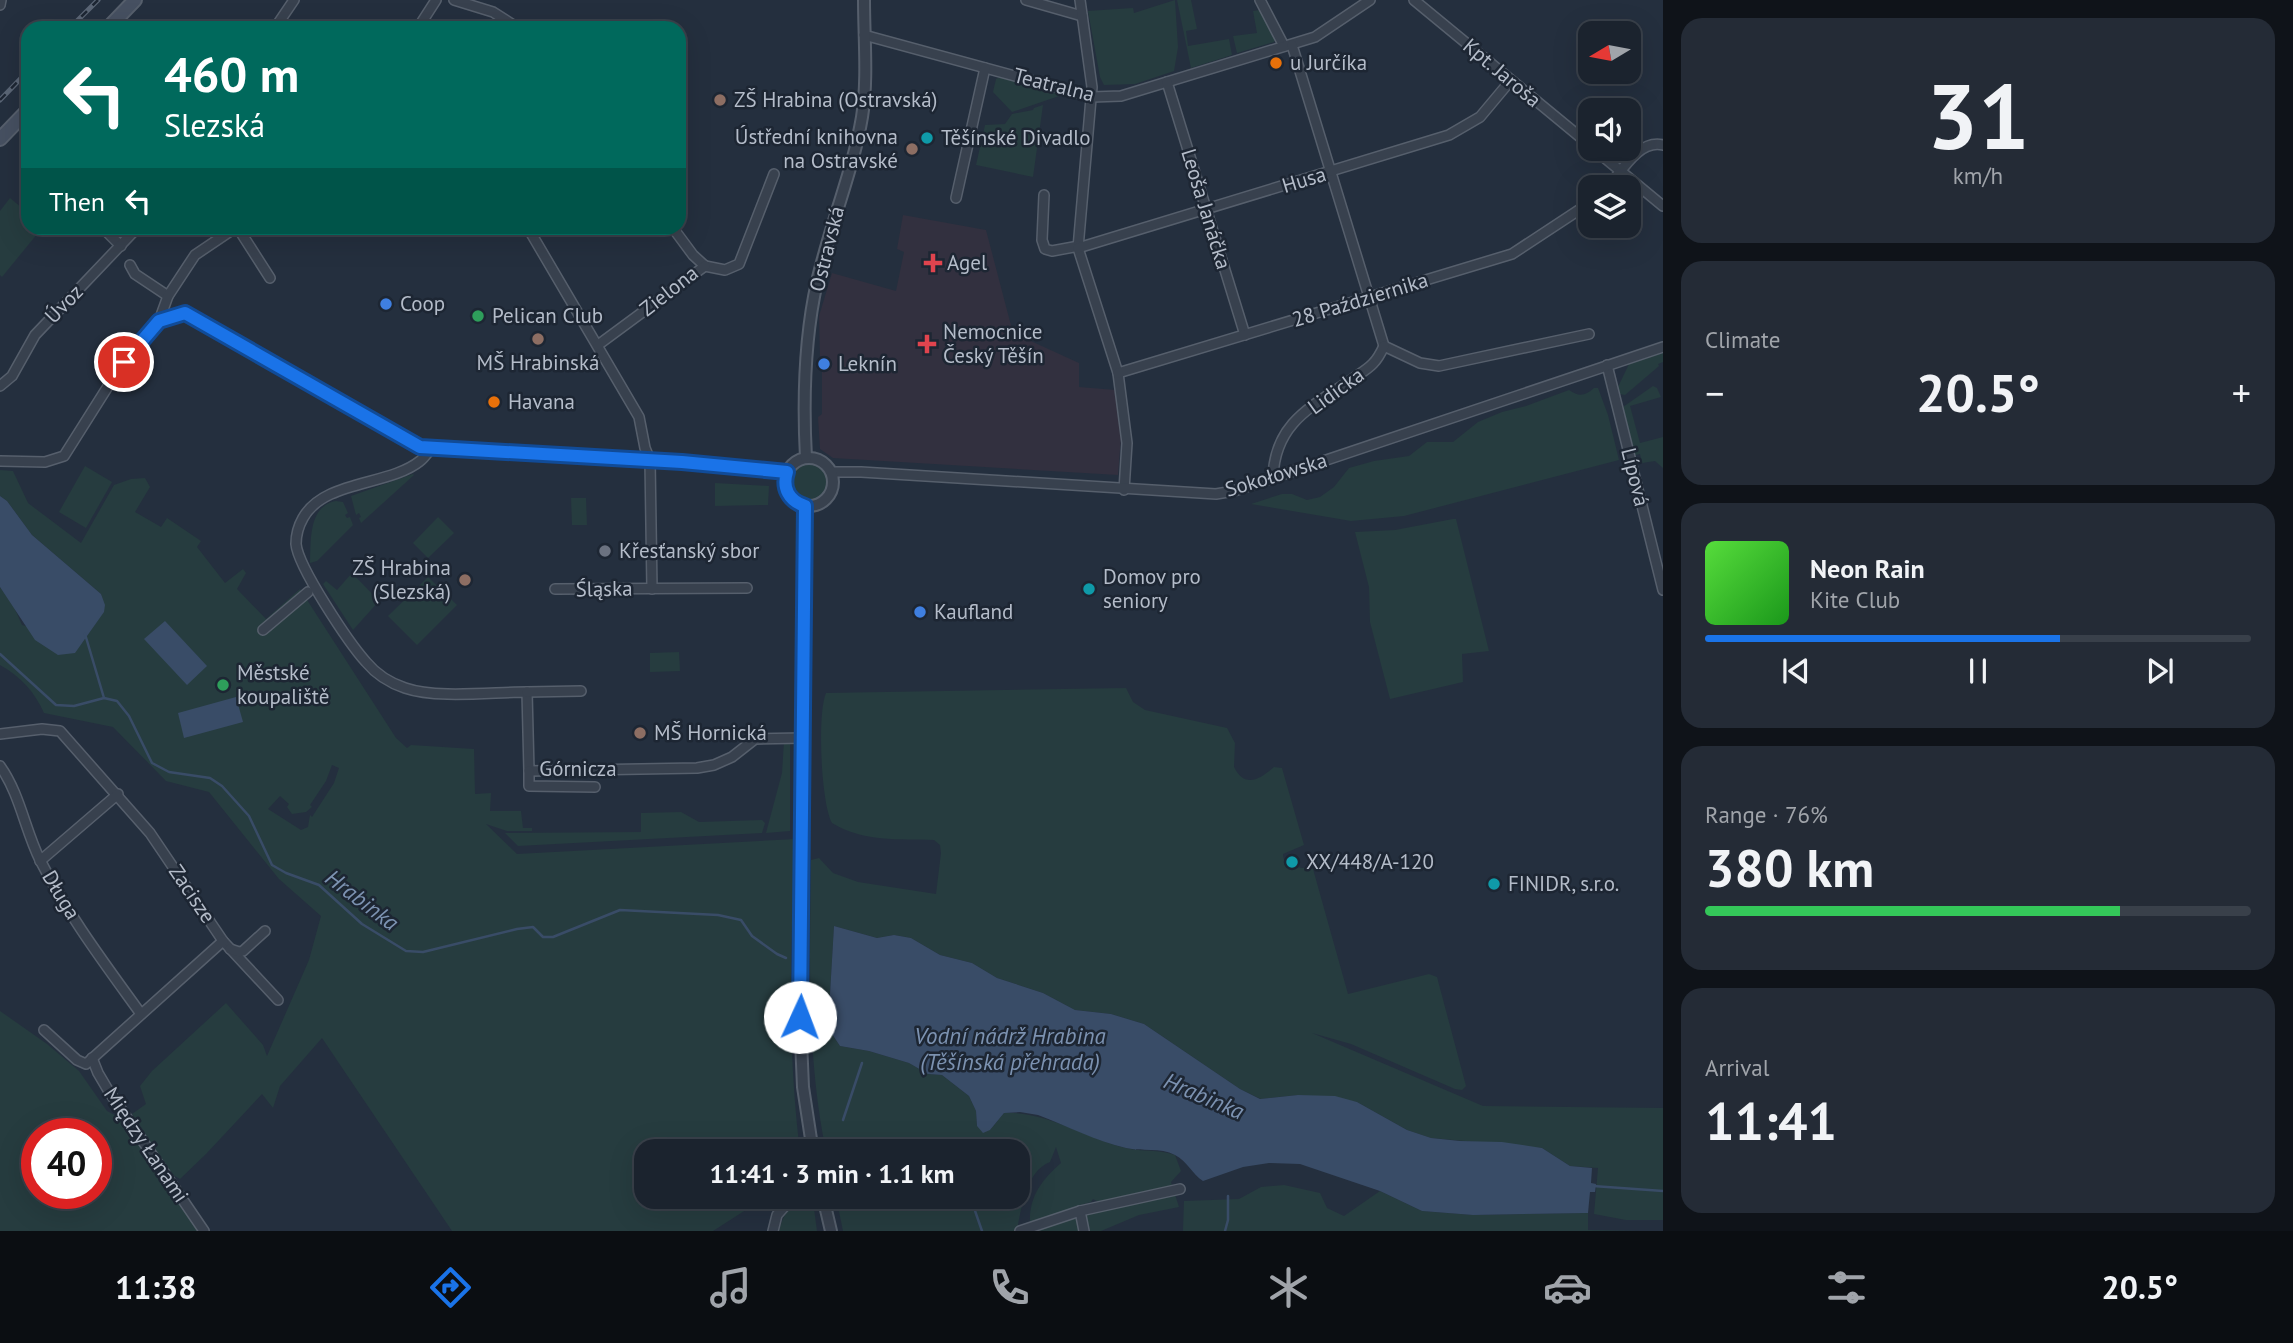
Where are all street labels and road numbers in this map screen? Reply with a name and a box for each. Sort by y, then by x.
street label: Kpt. Jaroša [1458,32,1547,113]
street label: Teatralna [1011,61,1098,108]
street label: Leoša Janáčka [1175,145,1238,272]
street label: Husa [1279,160,1329,199]
street label: Ostravská [803,203,850,295]
street label: Zielona [634,259,703,322]
street label: 28 Października [1288,266,1431,333]
street label: Úvoz [39,278,89,329]
street label: Lidicka [1302,361,1369,420]
street label: Lípová [1615,445,1656,509]
street label: Sokołowska [1222,446,1330,503]
street label: Śląska [575,575,633,602]
street label: Górnicza [539,755,617,782]
street label: Zacisze [163,859,222,928]
street label: Długa [36,865,87,924]
street label: Między Łanami [98,1082,195,1208]

